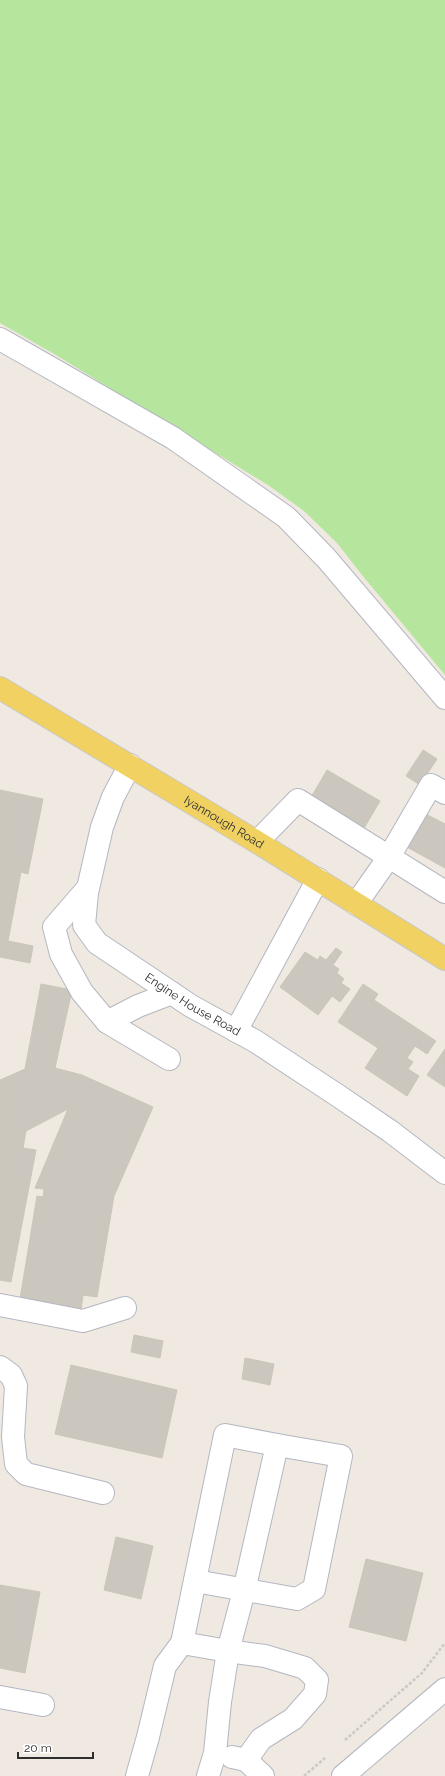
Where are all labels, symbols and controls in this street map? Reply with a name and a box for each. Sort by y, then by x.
street label: Iyannough Road [181,793,266,851]
street label: Engine House Road [142,970,243,1039]
scale bar [18,1734,93,1760]
text: 20 m [24,1741,52,1755]

